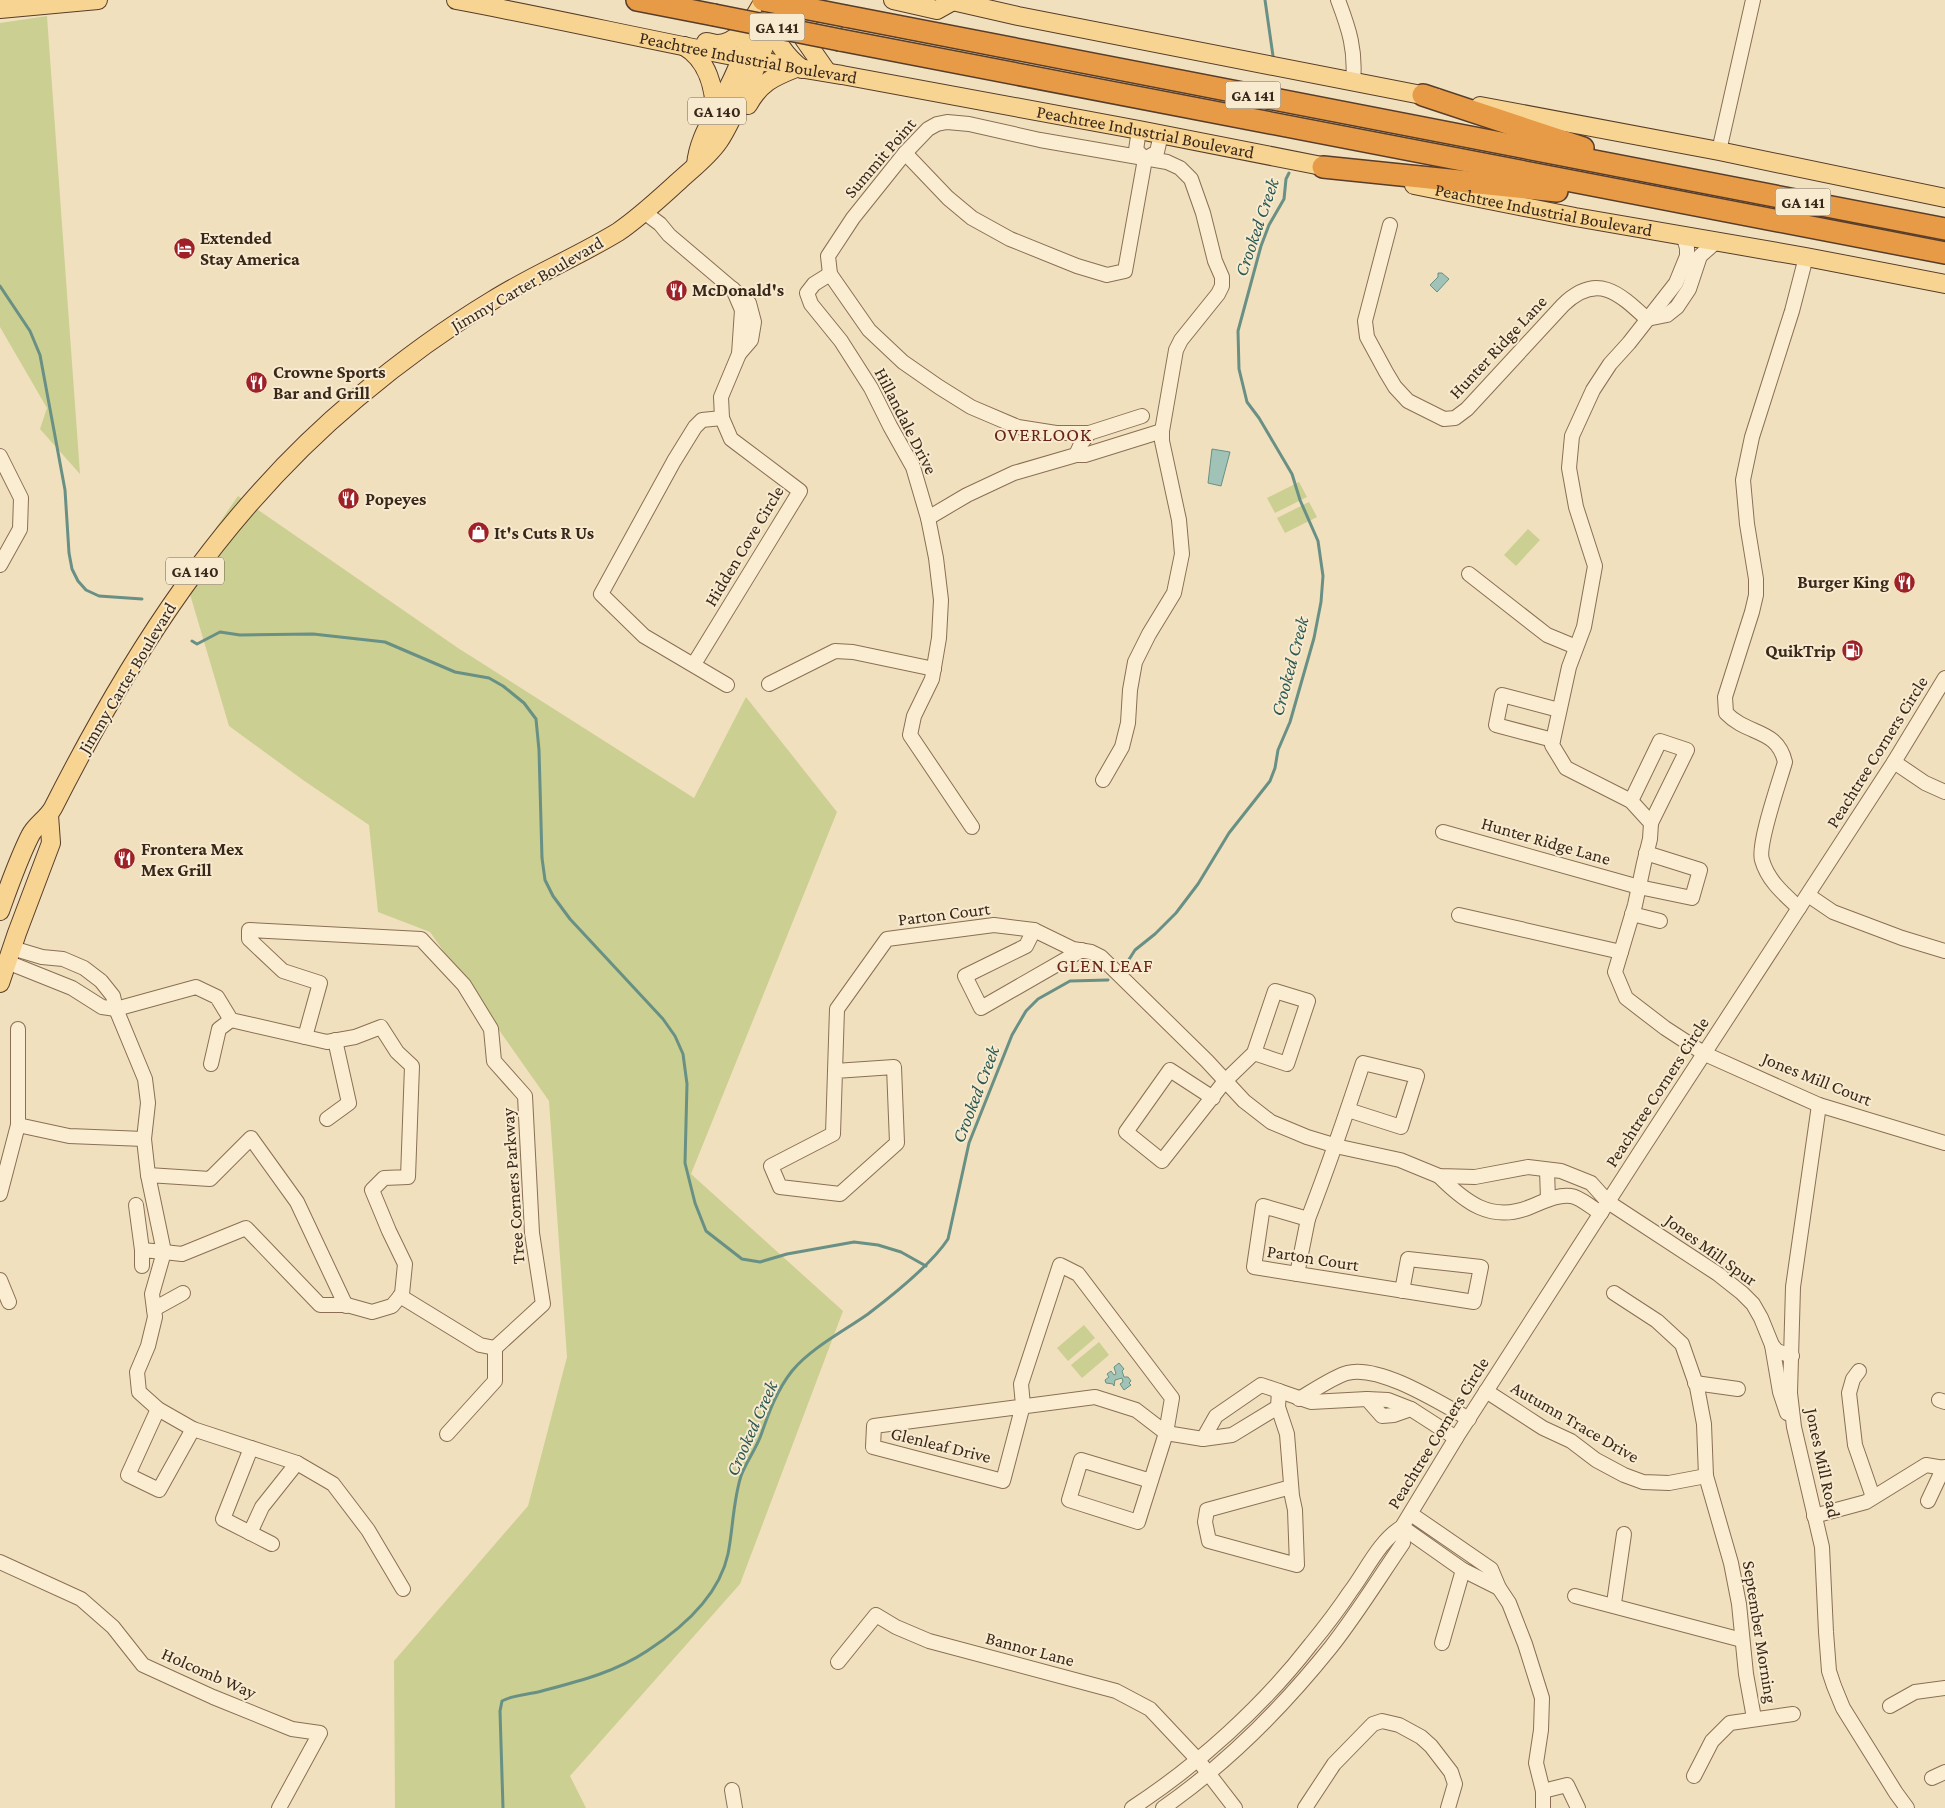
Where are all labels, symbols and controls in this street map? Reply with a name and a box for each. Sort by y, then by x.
road number: GA 141 [750,14,804,41]
street label: Peachtree Industrial Boulevard [638,27,859,88]
road number: GA 141 [1226,82,1280,108]
road number: GA 140 [688,98,746,124]
street label: Peachtree Industrial Boulevard [1035,101,1256,163]
street label: Summit Point [840,113,921,202]
water label: Crooked Creek [1230,175,1283,279]
street label: Peachtree Industrial Boulevard [1433,179,1654,240]
road number: GA 141 [1776,188,1830,216]
place label: Extended Stay America [200,228,300,269]
street label: Jimmy Carter Boulevard [446,232,607,337]
hotel icon: Extended Stay America [172,236,196,260]
restaurant icon: McDonald's [664,278,688,302]
place label: McDonald's [692,280,784,300]
street label: Hunter Ridge Lane [1445,291,1551,403]
place label: Crowne Sports Bar and Grill [273,362,386,403]
street label: Hillandale Drive [871,364,941,478]
restaurant icon: Crowne Sports Bar and Grill [245,370,269,394]
district label: OVERLOOK [994,424,1092,445]
street label: Hidden Cove Circle [700,482,788,610]
restaurant icon: Popeyes [337,487,361,511]
place label: Popeyes [365,489,426,509]
shop icon: It's Cuts R Us [466,521,490,545]
place label: It's Cuts R Us [494,523,594,543]
road number: GA 140 [166,558,224,584]
restaurant icon: Burger King [1893,570,1917,594]
place label: Burger King [1797,572,1889,592]
street label: Jimmy Carter Boulevard [73,599,180,759]
water label: Crooked Creek [1266,614,1313,718]
fuel station icon: QuikTrip [1840,639,1864,663]
place label: QuikTrip [1765,641,1836,661]
street label: Peachtree Corners Circle [1822,673,1932,831]
street label: Hunter Ridge Lane [1479,813,1613,869]
place label: Frontera Mex Mex Grill [141,839,244,880]
restaurant icon: Frontera Mex Mex Grill [113,847,137,871]
street label: Parton Court [897,898,992,930]
district label: GLEN LEAF [1057,955,1153,976]
street label: Peachtree Corners Circle [1601,1013,1713,1171]
water label: Crooked Creek [947,1042,1004,1145]
street label: Jones Mill Court [1758,1047,1876,1110]
street label: Tree Corners Parkway [498,1107,528,1265]
street label: Jones Mill Spur [1660,1209,1761,1290]
street label: Parton Court [1266,1241,1361,1275]
street label: Peachtree Corners Circle [1383,1354,1493,1512]
water label: Crooked Creek [721,1377,782,1479]
street label: Autumn Trace Drive [1507,1377,1643,1467]
street label: Jones Mill Road [1801,1405,1844,1520]
street label: Glenleaf Drive [889,1423,993,1467]
street label: September Morning [1739,1559,1781,1705]
street label: Bannor Lane [983,1628,1077,1670]
street label: Holcomb Way [159,1643,260,1703]

